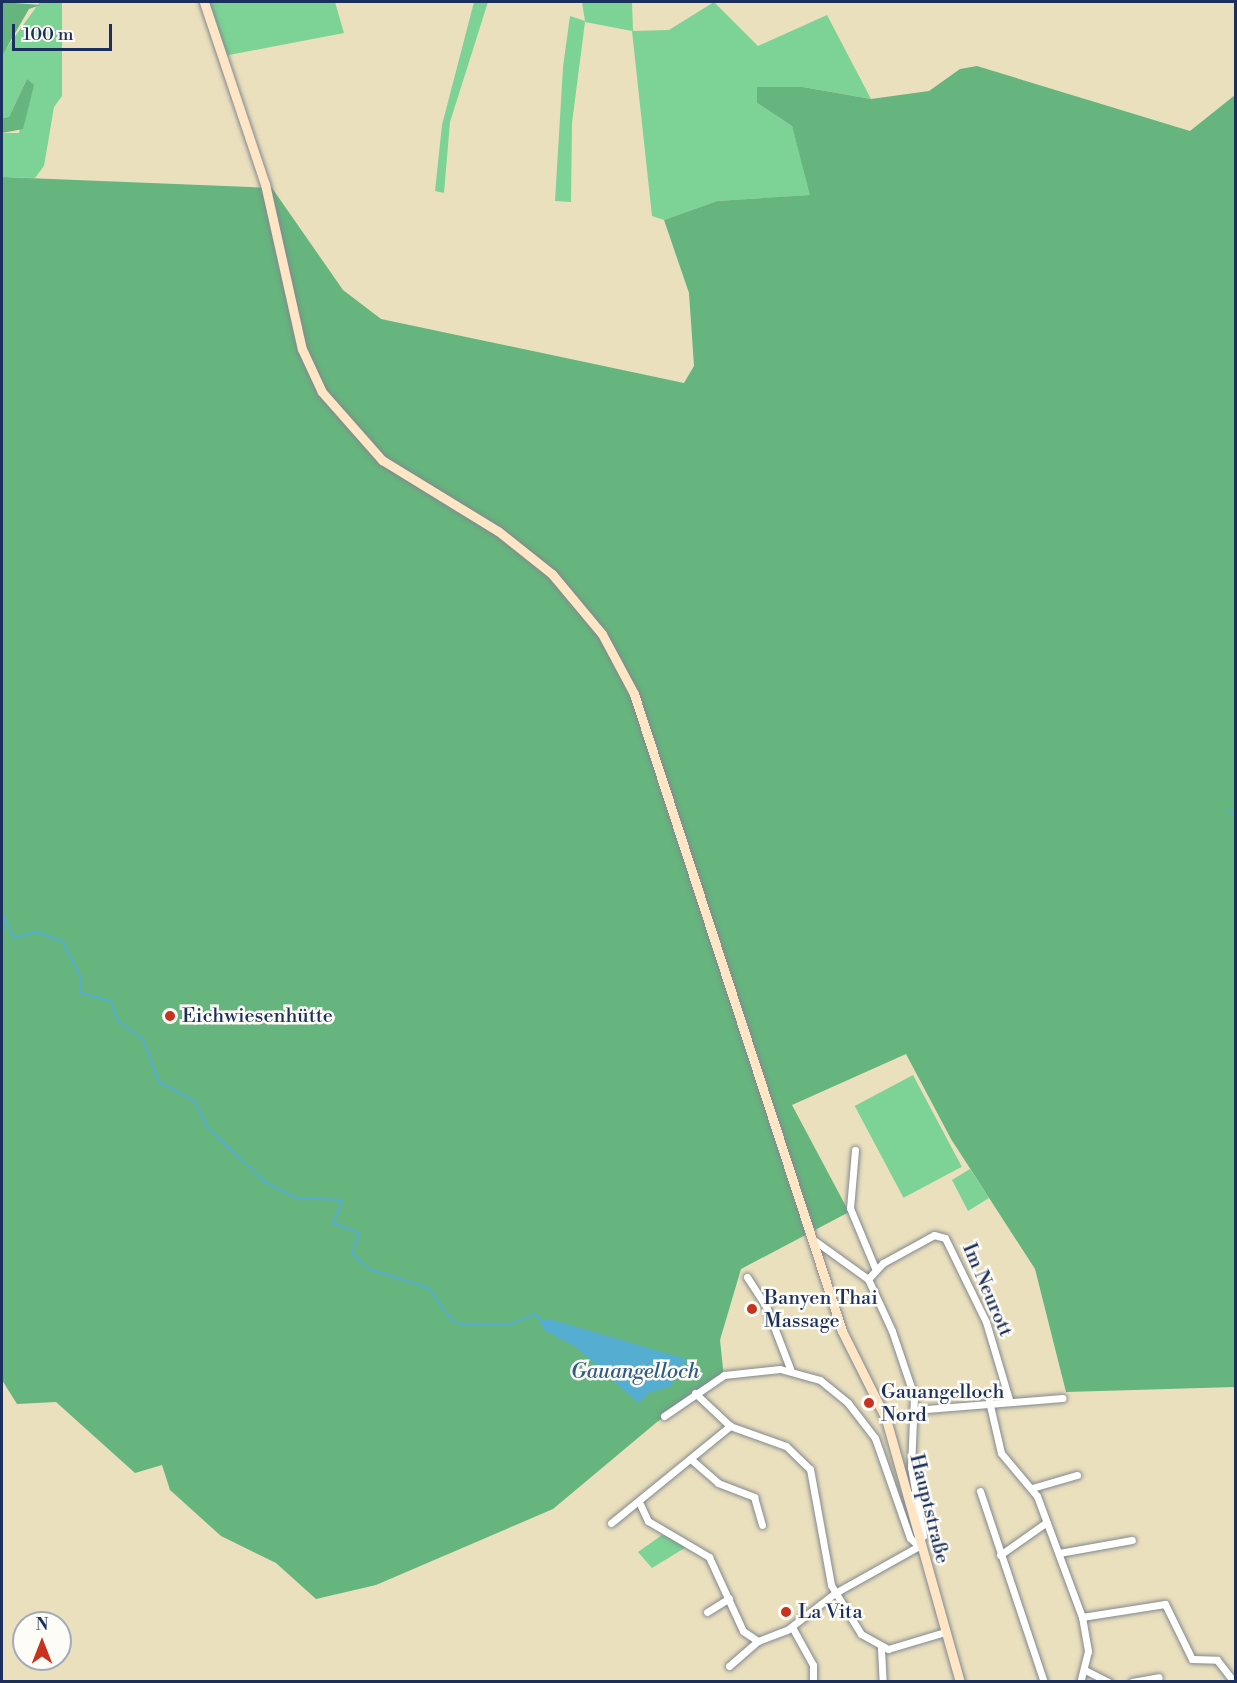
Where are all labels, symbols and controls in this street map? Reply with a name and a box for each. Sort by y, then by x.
scale bar [15,12,116,50]
text: 100 m [23,23,74,46]
place label: Eichwiesenhütte [182,1004,333,1028]
marker: Eichwiesenhütte [163,1009,177,1023]
street label: Im Neurott [957,1240,1017,1340]
place label: Banyen Thai Massage [764,1286,878,1333]
marker: Banyen Thai Massage [745,1302,759,1316]
water label: Gauangelloch [571,1359,699,1385]
place label: Gauangelloch Nord [881,1380,1004,1427]
marker: Gauangelloch Nord [862,1396,876,1410]
street label: Hauptstraße [904,1452,954,1566]
place label: La Vita [798,1600,863,1624]
marker: La Vita [779,1605,793,1619]
north arrow [12,1611,72,1671]
text: N [36,1615,48,1635]

